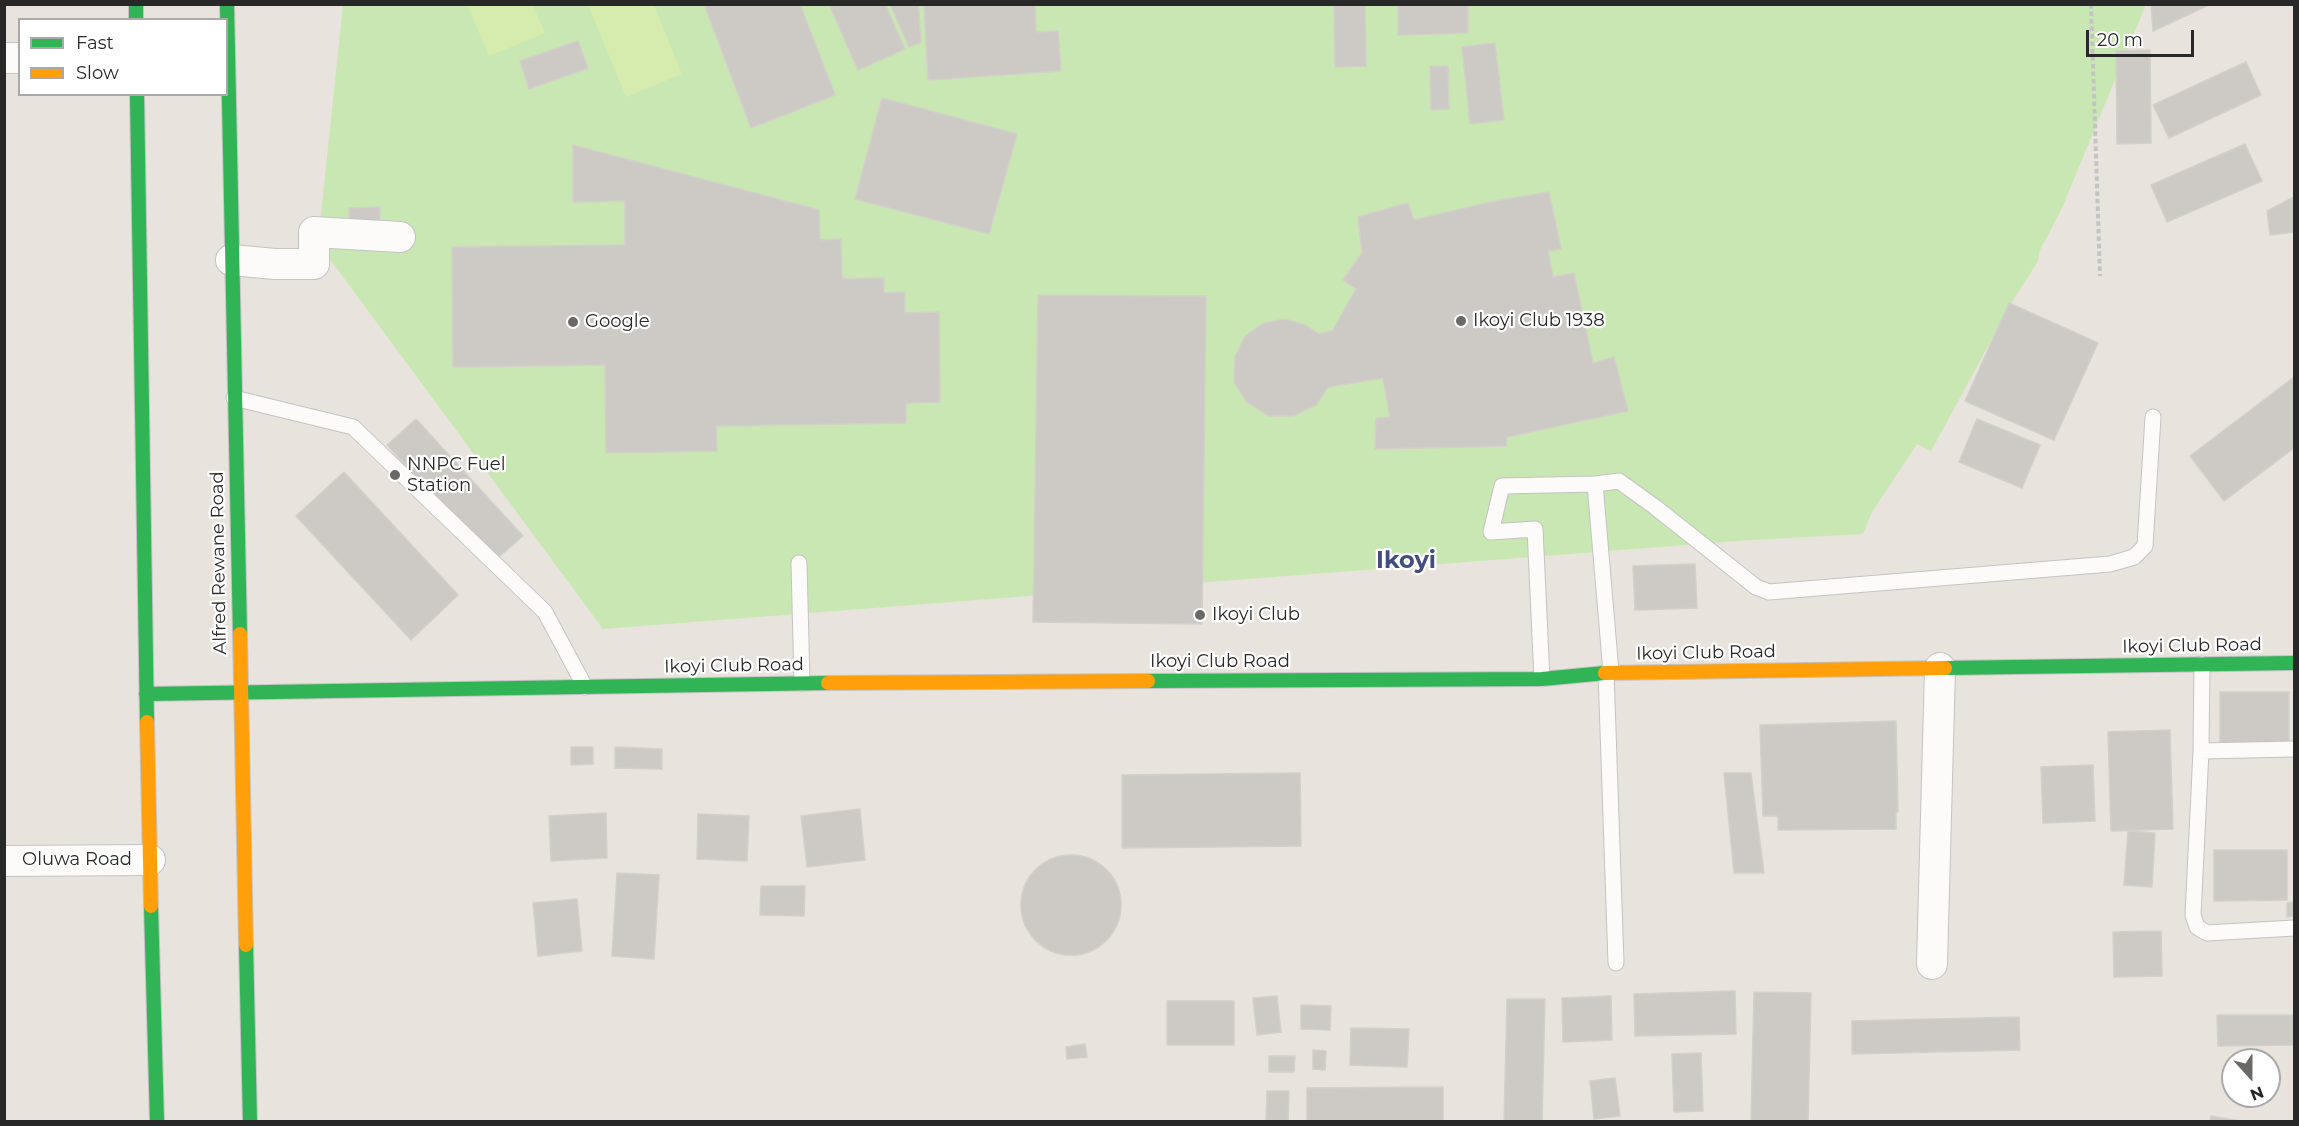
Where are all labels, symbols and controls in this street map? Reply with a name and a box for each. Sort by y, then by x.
legend [18,18,228,96]
scale bar [2089,18,2197,56]
text: 20 m [2097,29,2143,51]
text: Fast [76,32,114,54]
text: Slow [76,62,119,84]
place label: Ikoyi Club 1938 [1473,310,1605,332]
place label: Google [585,311,650,333]
marker: Ikoyi Club 1938 [1454,314,1468,328]
marker: Google [566,315,580,329]
place label: NNPC Fuel Station [407,454,506,496]
marker: NNPC Fuel Station [388,468,402,482]
street label: Alfred Rewane Road [207,471,231,655]
district label: Ikoyi [1376,547,1436,575]
place label: Ikoyi Club [1212,604,1300,626]
marker: Ikoyi Club [1193,608,1207,622]
street label: Ikoyi Club Road [2122,634,2262,658]
street label: Ikoyi Club Road [1636,641,1776,665]
street label: Ikoyi Club Road [1150,651,1290,673]
street label: Ikoyi Club Road [664,654,804,678]
street label: Oluwa Road [22,849,132,871]
north arrow [2221,1048,2281,1108]
text: N [2247,1082,2266,1105]

